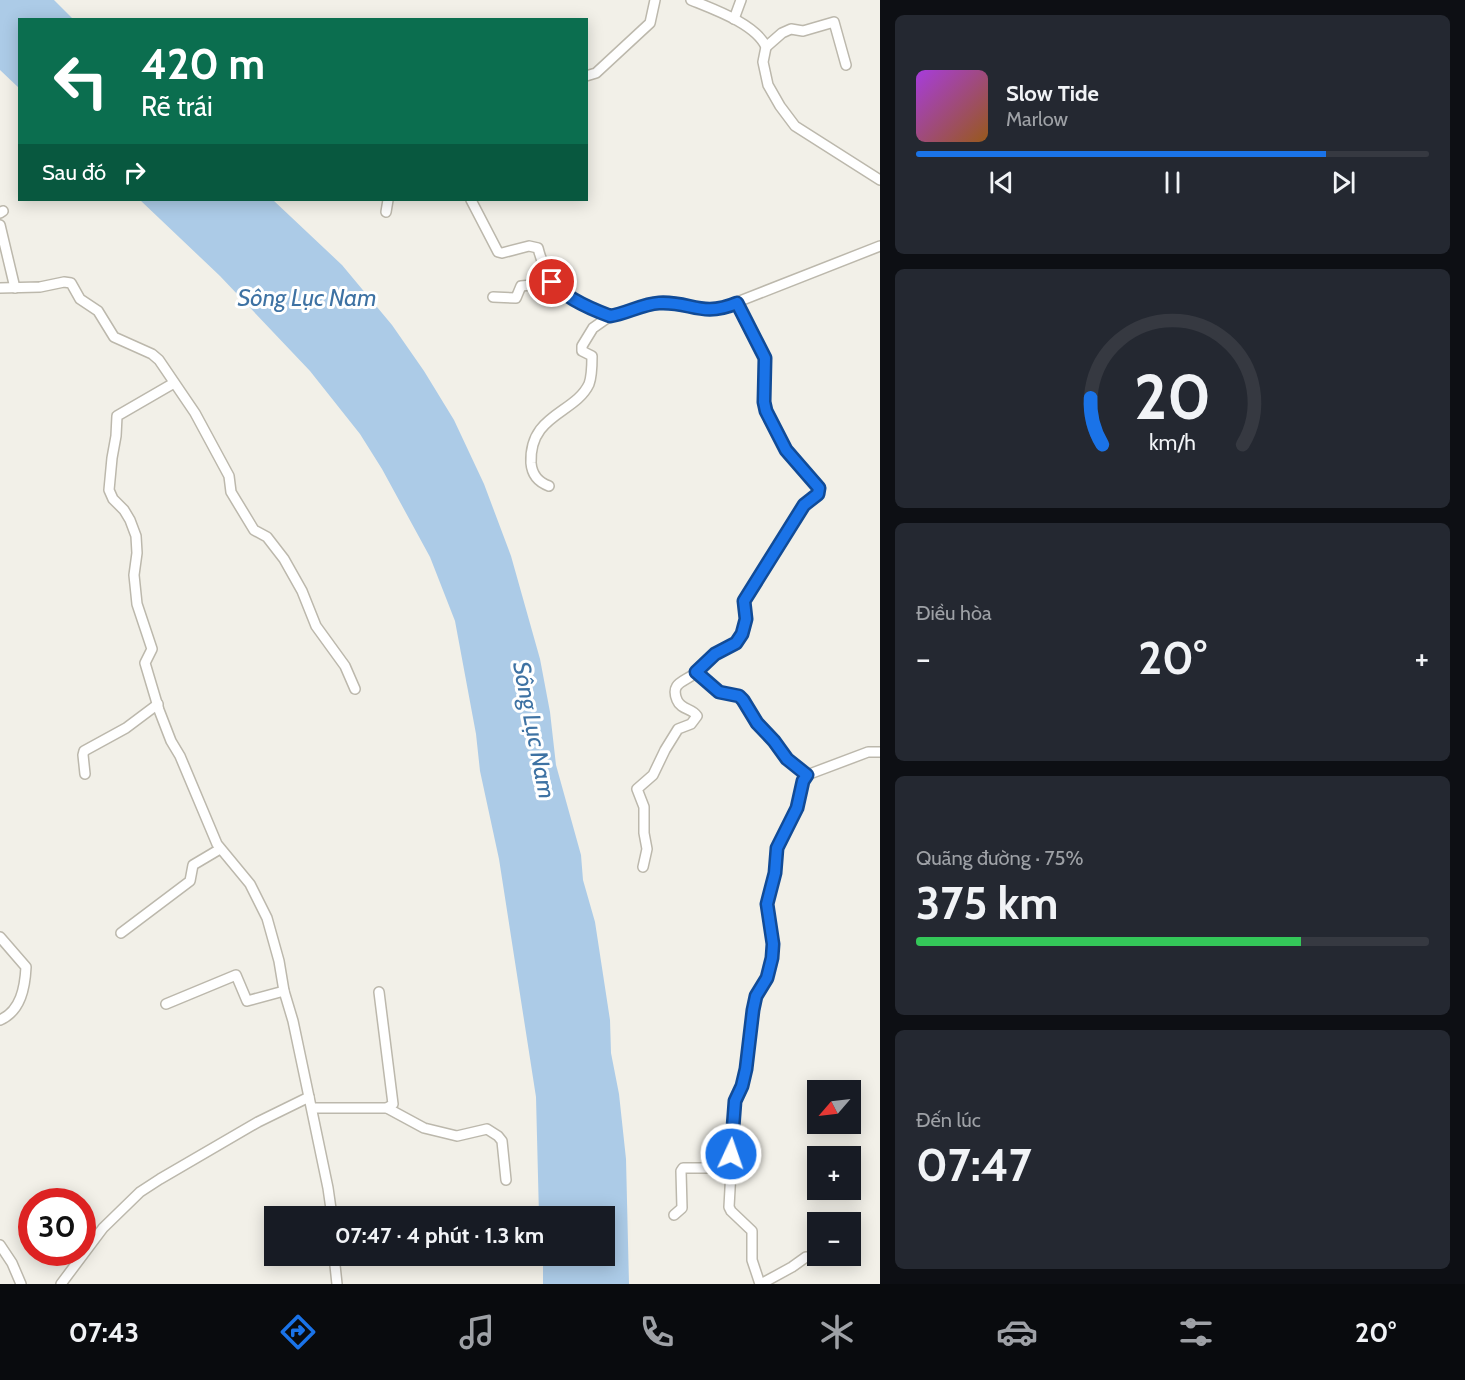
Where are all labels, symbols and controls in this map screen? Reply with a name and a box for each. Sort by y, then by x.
text: 420 m [141,38,265,90]
icon: left [42,42,120,120]
text: Slow Tide [1006,80,1099,107]
text: Rẽ trái [141,90,213,123]
text: Marlow [1006,107,1068,131]
icon: right [118,156,151,189]
text: Sau đó [42,159,106,186]
icon: previous [985,166,1018,199]
icon: pause [1156,166,1189,199]
icon: next [1327,166,1360,199]
pin [526,256,577,307]
icon: arrive [535,265,568,298]
water label: Sông Lục Nam [237,283,377,312]
text: 20 [1134,359,1211,435]
text: km/h [1149,430,1196,456]
text: Điều hòa [916,601,991,625]
text: 20° [1138,631,1207,685]
text: − [916,638,931,678]
text: + [1414,638,1429,678]
water label: Sông Lục Nam [507,659,562,801]
text: Quãng đường · 75% [916,846,1083,870]
text: 375 km [916,876,1058,930]
north arrow [807,1080,861,1134]
map controls [807,1080,861,1266]
text: Đến lúc [916,1108,981,1132]
position arrow [699,1122,763,1186]
text: 07:47 [916,1138,1032,1192]
button: + [807,1146,861,1200]
speed limit sign: 30 [18,1188,96,1266]
button: − [807,1212,861,1266]
text: 07:47 · 4 phút · 1.3 km [335,1222,544,1249]
icon: directions [277,1311,319,1353]
icon: music [456,1311,498,1353]
icon: phone [636,1311,678,1353]
icon: climate [816,1311,858,1353]
icon: car [996,1311,1038,1353]
icon: filters [1175,1311,1217,1353]
text: 07:43 [69,1316,139,1349]
text: 20° [1355,1316,1396,1349]

